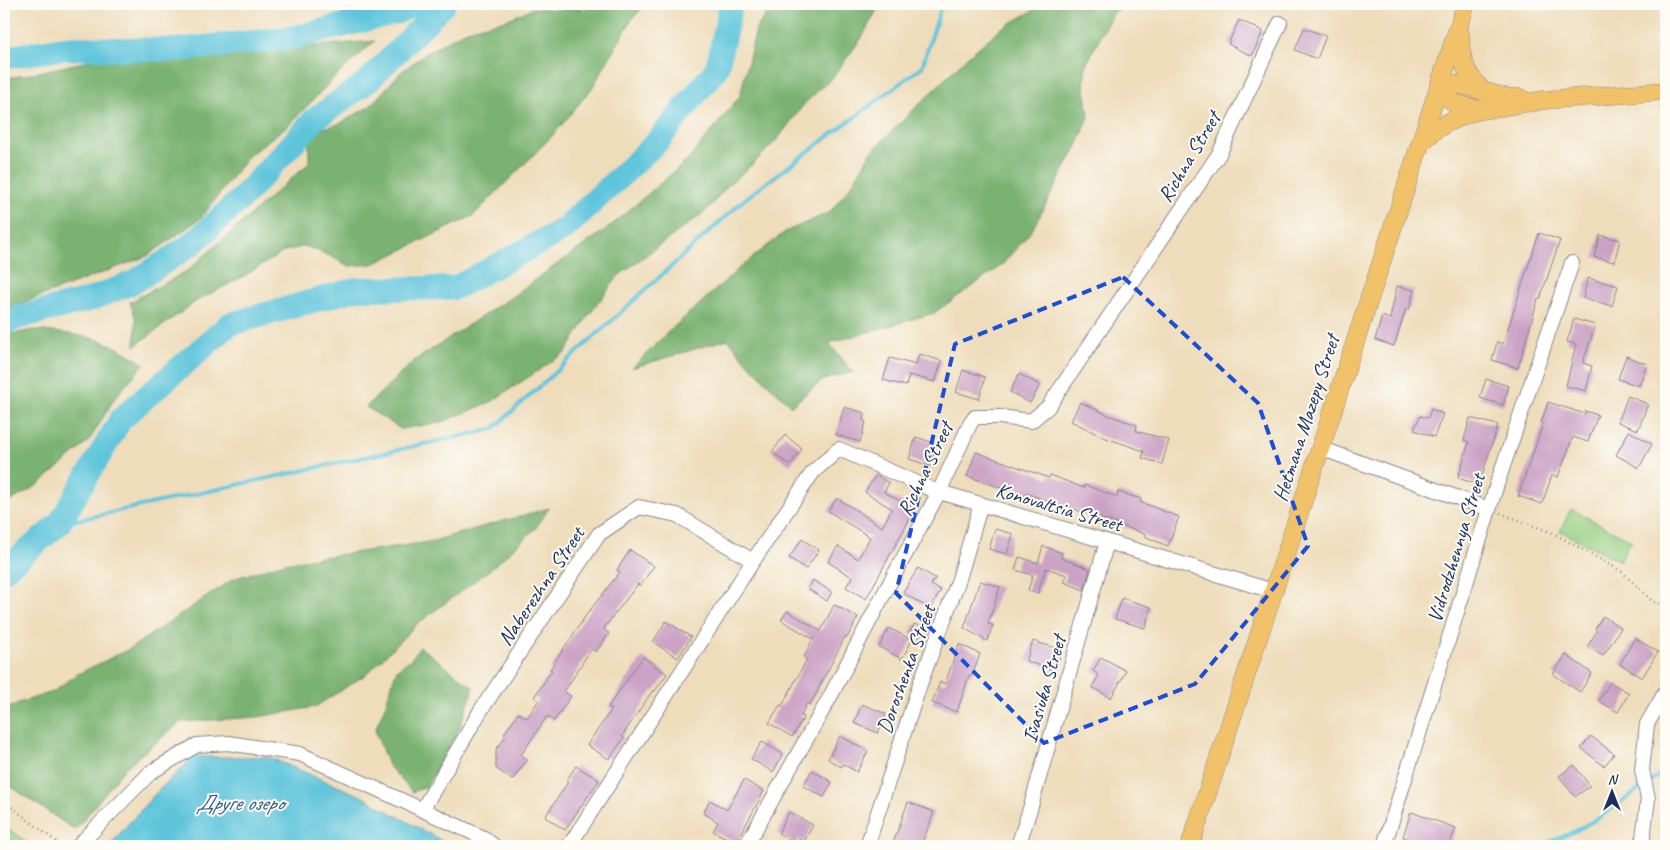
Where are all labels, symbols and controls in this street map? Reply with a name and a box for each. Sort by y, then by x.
street label: Richna Street [1152,104,1228,207]
street label: Hetmana Mazepy Street [1267,328,1346,505]
street label: Richna Street [891,415,960,520]
street label: Vidrodzhennya Street [1421,468,1492,626]
street label: Konovaltsia Street [993,477,1127,538]
street label: Naberezhna Street [492,520,591,650]
street label: Doroshenka Street [871,599,942,737]
street label: Ivasiuka Street [1016,629,1073,746]
north arrow [1588,768,1638,818]
text: N [1608,771,1619,788]
water label: Друге озеро [196,789,288,817]

